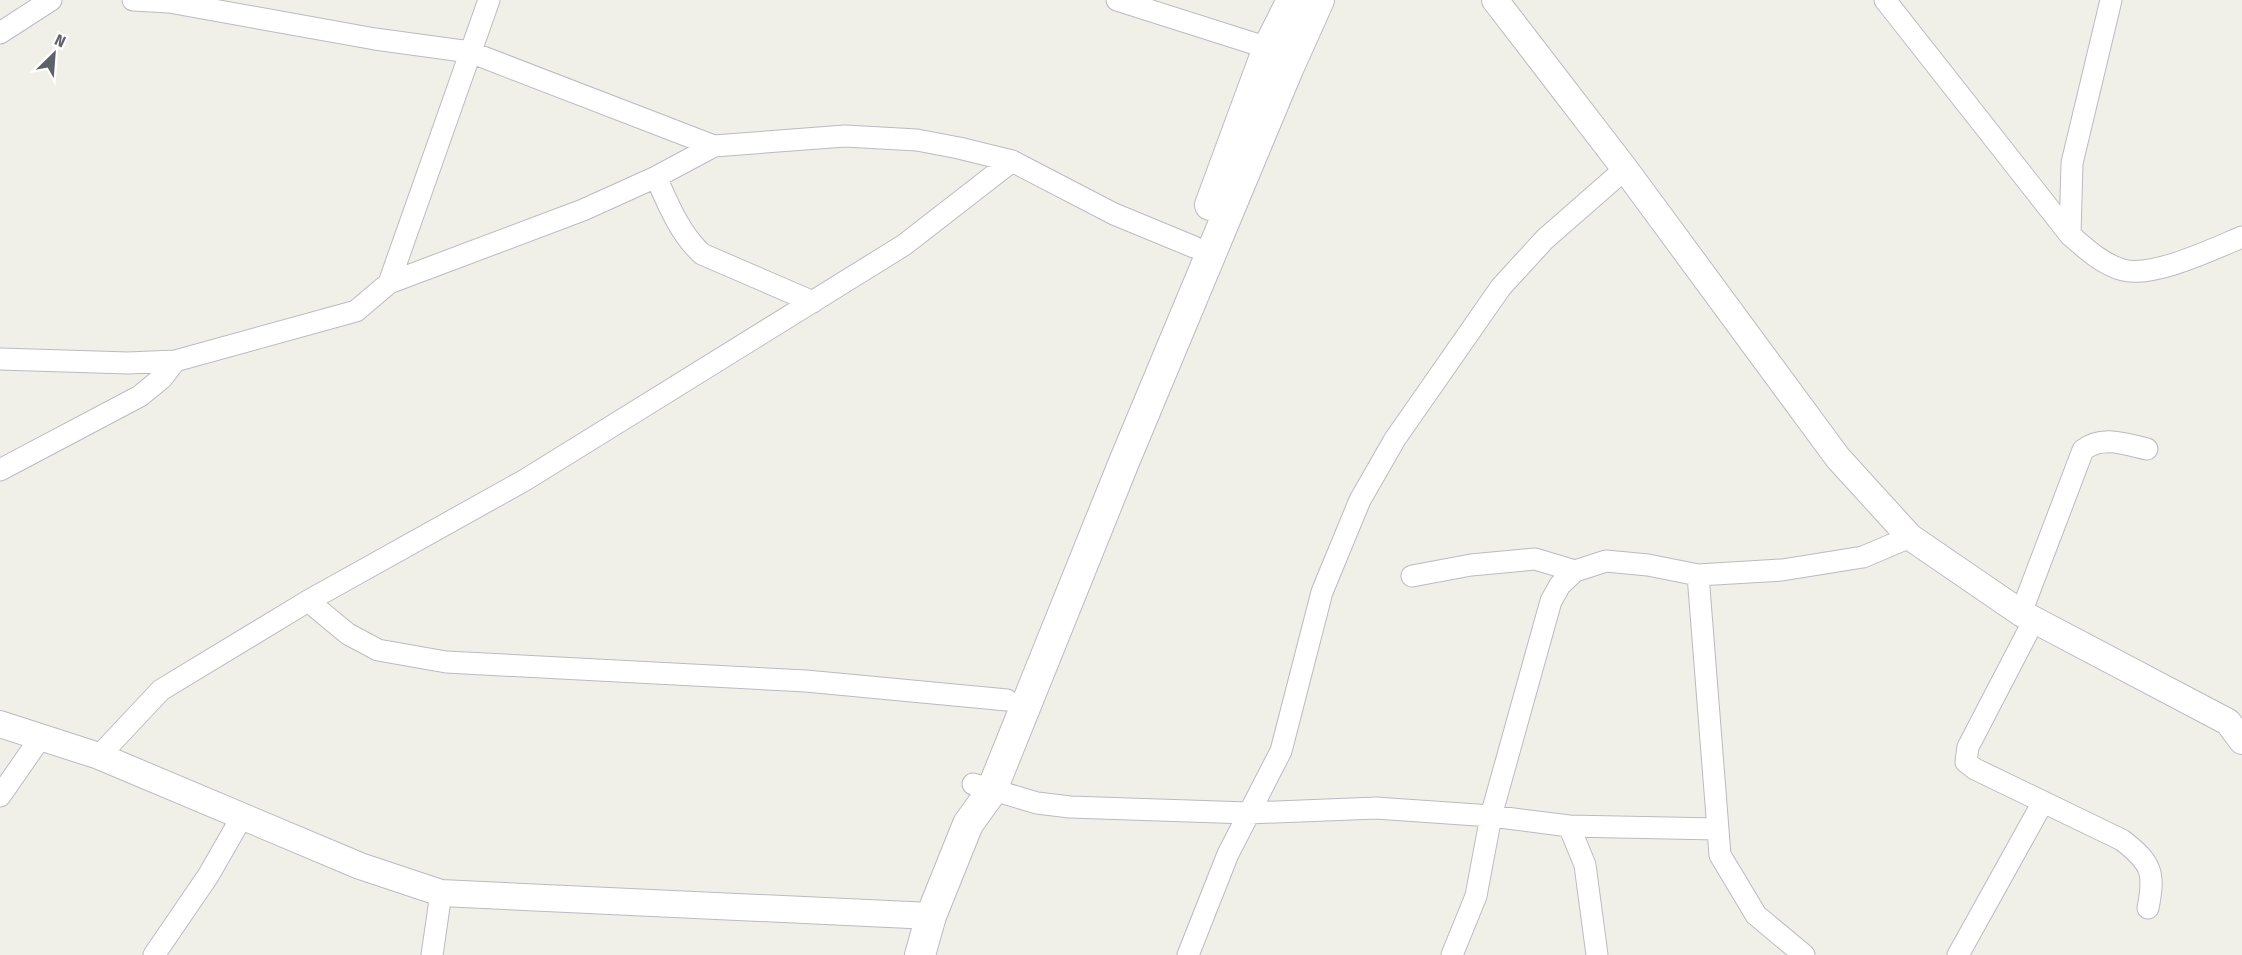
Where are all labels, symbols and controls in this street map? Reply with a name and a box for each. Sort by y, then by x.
north arrow [24,24,84,84]
text: N [52,30,68,51]

